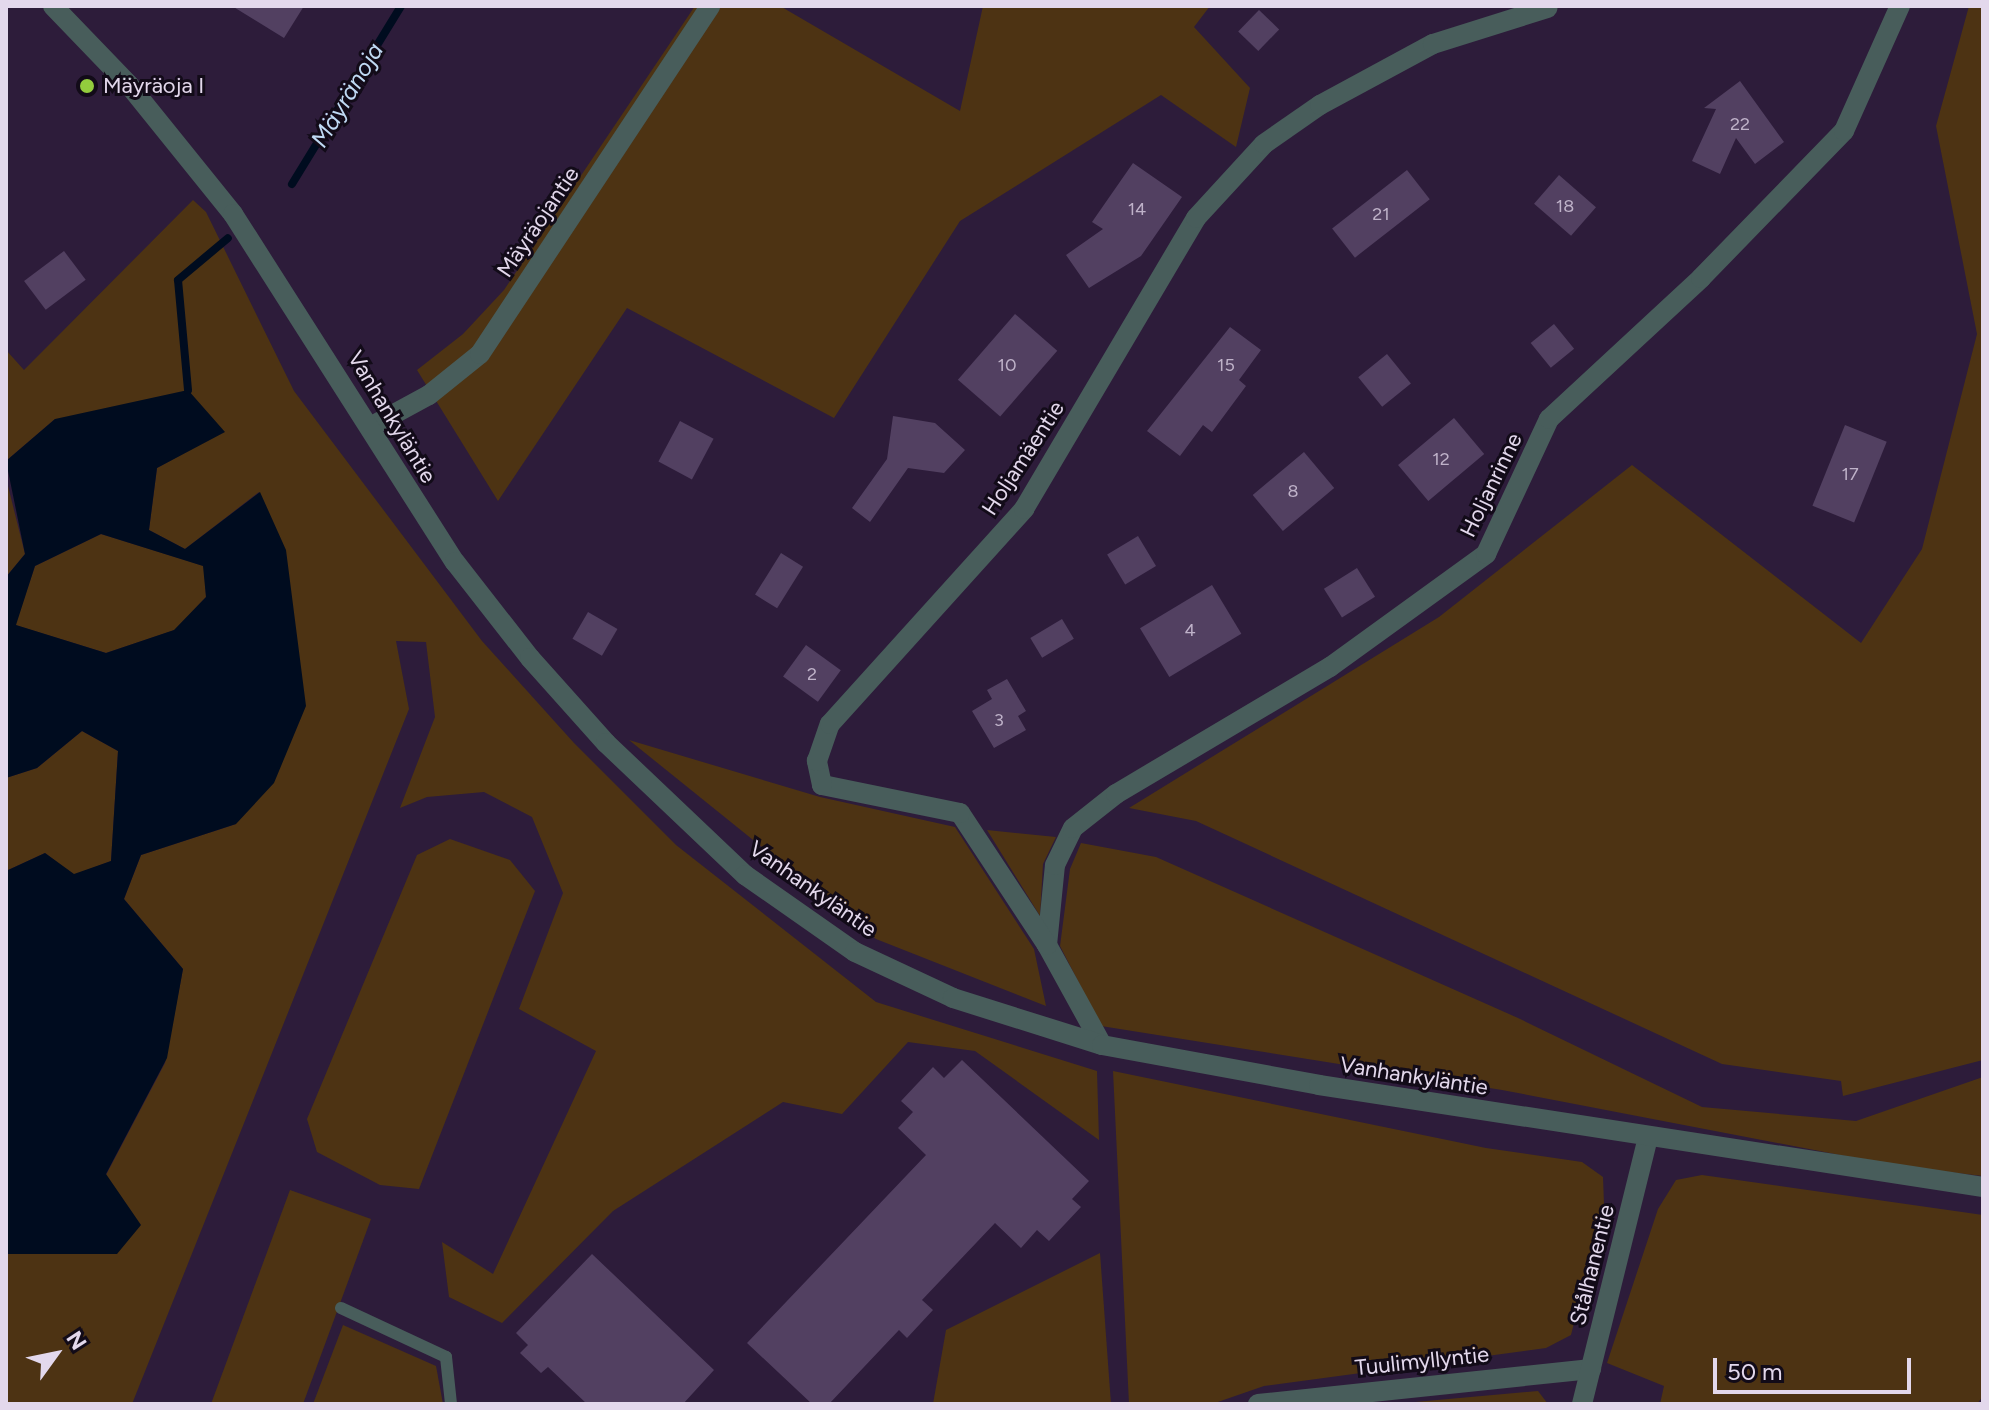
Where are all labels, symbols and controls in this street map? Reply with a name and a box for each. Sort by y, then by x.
water label: Mäyränoja [305,38,389,152]
place label: Mäyräoja I [103,73,204,99]
marker: Mäyräoja I [78,77,96,95]
house number: 22 [1730,113,1750,135]
street label: Mäyräojantie [491,162,585,282]
house number: 18 [1556,195,1574,217]
house number: 14 [1128,198,1146,220]
house number: 21 [1372,203,1390,225]
street label: Vanhankyläntie [342,346,442,488]
house number: 10 [998,354,1016,376]
house number: 15 [1217,354,1235,376]
street label: Holjamäentie [976,396,1070,520]
street label: Holjanrinne [1454,429,1528,541]
house number: 12 [1432,448,1450,470]
house number: 17 [1841,463,1859,485]
house number: 8 [1287,480,1299,502]
house number: 4 [1184,619,1196,641]
house number: 2 [807,663,817,685]
house number: 3 [994,709,1004,731]
street label: Vanhankyläntie [744,835,882,943]
street label: Vanhankyläntie [1338,1051,1490,1101]
street label: Stålhanentie [1564,1202,1620,1328]
north arrow [16,1314,96,1394]
text: N [61,1326,92,1355]
street label: Tuulimyllyntie [1354,1341,1490,1381]
scale bar [1717,1342,1915,1392]
text: 50 m [1727,1357,1783,1386]

